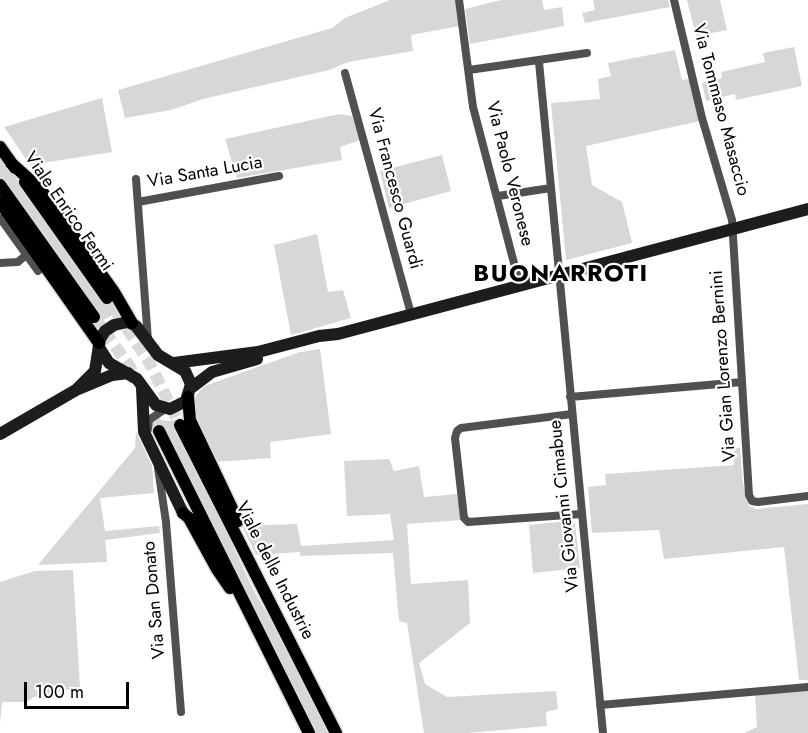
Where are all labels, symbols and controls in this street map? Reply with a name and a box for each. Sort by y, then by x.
street label: Via Tommaso Masaccio [687,22,753,198]
street label: Via Paolo Veronese [481,99,537,249]
street label: Via Francesco Guardi [362,106,426,272]
street label: Viale Enrico Fermi [19,148,117,276]
street label: Via Santa Lucia [146,152,264,194]
district label: BUONARROTI [473,261,649,289]
street label: Via Gian Lorenzo Bernini [707,269,741,463]
street label: Via Giovanni Cimabue [545,419,585,593]
street label: Viale delle Industrie [230,498,318,644]
street label: Via San Donato [139,540,171,660]
scale bar [27,670,132,708]
text: 100 m [35,679,84,705]

